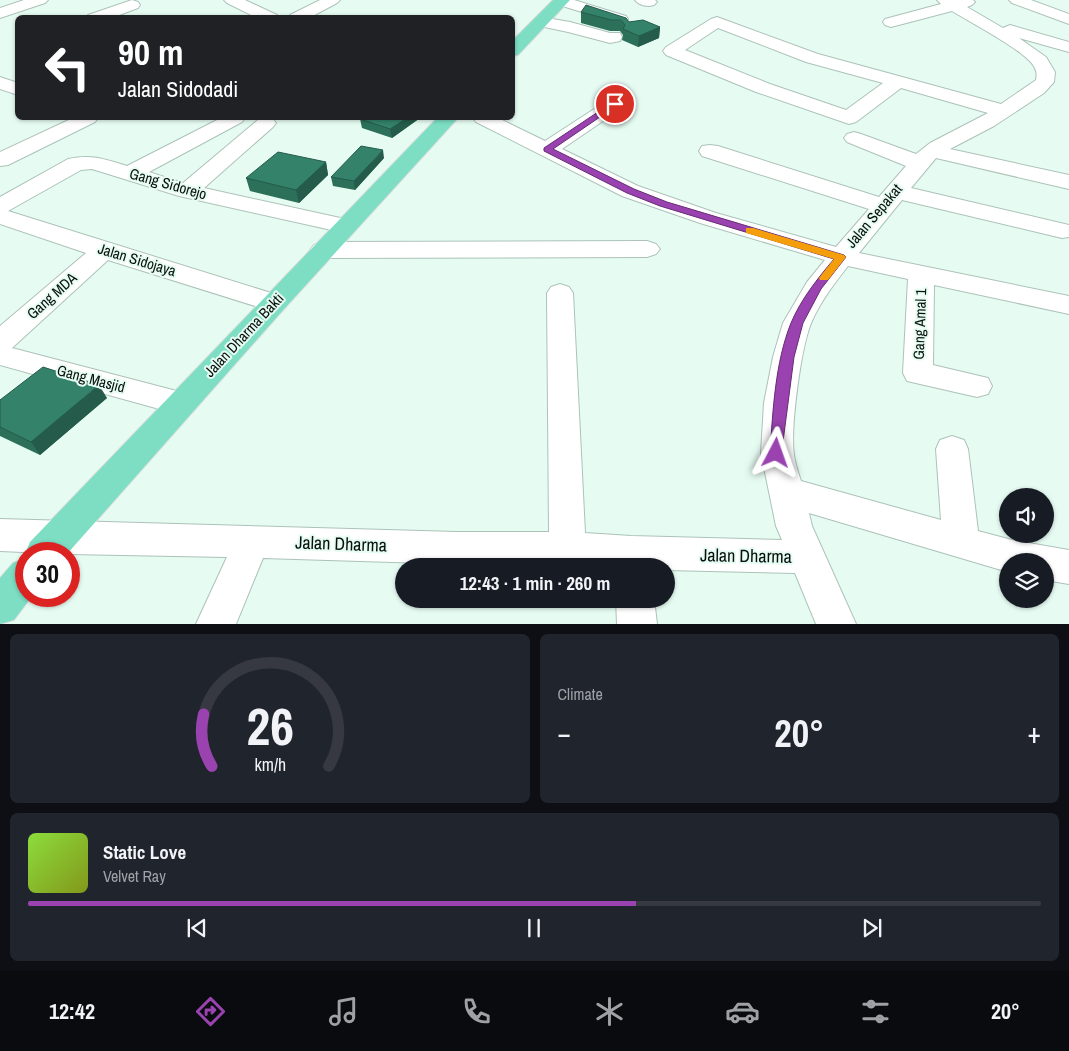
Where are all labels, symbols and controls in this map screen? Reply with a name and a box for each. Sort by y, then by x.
text: 90 m [118,29,183,76]
icon: left [35,35,100,100]
text: Jalan Sidodadi [118,74,238,104]
pin [594,83,636,125]
icon: arrive [601,90,629,118]
street label: Gang Sidorejo [127,162,209,205]
street label: Jalan Sepakat [841,179,907,252]
street label: Jalan Sidojaya [95,238,179,281]
street label: Gang MDA [22,267,82,324]
street label: Jalan Dharma Bakti [199,288,288,381]
street label: Gang Amal 1 [908,288,931,360]
street label: Gang Masjid [55,359,128,398]
position arrow [749,426,801,478]
map controls [999,488,1054,608]
button: sound [999,488,1054,543]
street label: Jalan Dharma [295,529,387,558]
speed limit sign: 30 [15,542,80,607]
street label: Jalan Dharma [700,542,792,569]
button: layers [999,553,1054,608]
text: 12:43 · 1 min · 260 m [460,570,610,596]
text: Climate [558,683,603,705]
text: 26 [246,691,293,761]
text: 20° [774,708,824,759]
text: − [558,714,571,752]
text: + [1028,714,1041,752]
text: km/h [254,753,286,777]
text: Static Love [103,839,186,865]
text: Velvet Ray [103,865,166,887]
icon: previous [183,914,211,942]
icon: pause [520,914,548,942]
icon: next [858,914,886,942]
icon: directions [193,994,228,1029]
icon: music [326,994,361,1029]
icon: phone [459,994,494,1029]
icon: climate [592,994,627,1029]
icon: car [725,994,760,1029]
icon: filters [858,994,893,1029]
text: 12:42 [49,996,95,1026]
text: 20° [991,996,1020,1026]

